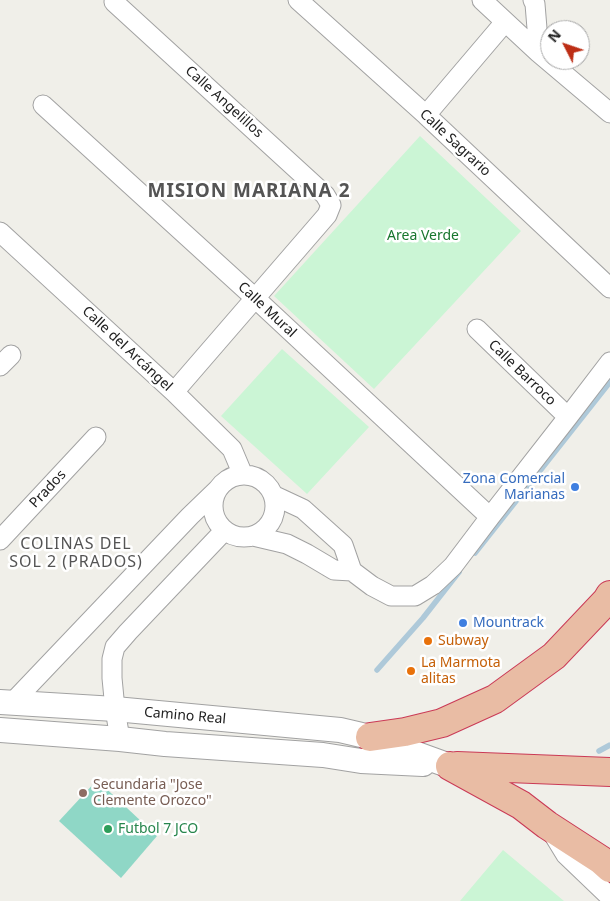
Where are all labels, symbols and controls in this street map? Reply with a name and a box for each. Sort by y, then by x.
north arrow [540,20,590,70]
text: N [543,25,565,46]
street label: Calle Angelillos [182,63,266,141]
street label: Calle Sagrario [416,106,494,180]
district label: MISION MARIANA 2 [145,181,353,203]
park label: Area Verde [387,228,459,244]
street label: Calle Mural [234,279,300,341]
street label: Calle del Arcángel [78,303,176,395]
street label: Calle Barroco [485,337,559,409]
street label: Prados [26,467,70,511]
place label: Zona Comercial Marianas [463,471,565,504]
marker: Zona Comercial Marianas [569,481,581,493]
district label: COLINAS DEL SOL 2 (PRADOS) [7,534,145,572]
place label: Mountrack [473,615,544,631]
marker: Mountrack [457,617,469,629]
place label: Subway [438,633,489,649]
marker: Subway [422,635,434,647]
place label: La Marmota alitas [421,655,501,688]
marker: La Marmota alitas [405,665,417,677]
street label: Camino Real [143,704,227,728]
place label: Secundaria "Jose Clemente Orozco" [93,777,212,810]
marker: Secundaria "Jose Clemente Orozco" [77,787,89,799]
place label: Futbol 7 JCO [118,821,198,837]
marker: Futbol 7 JCO [102,823,114,835]

